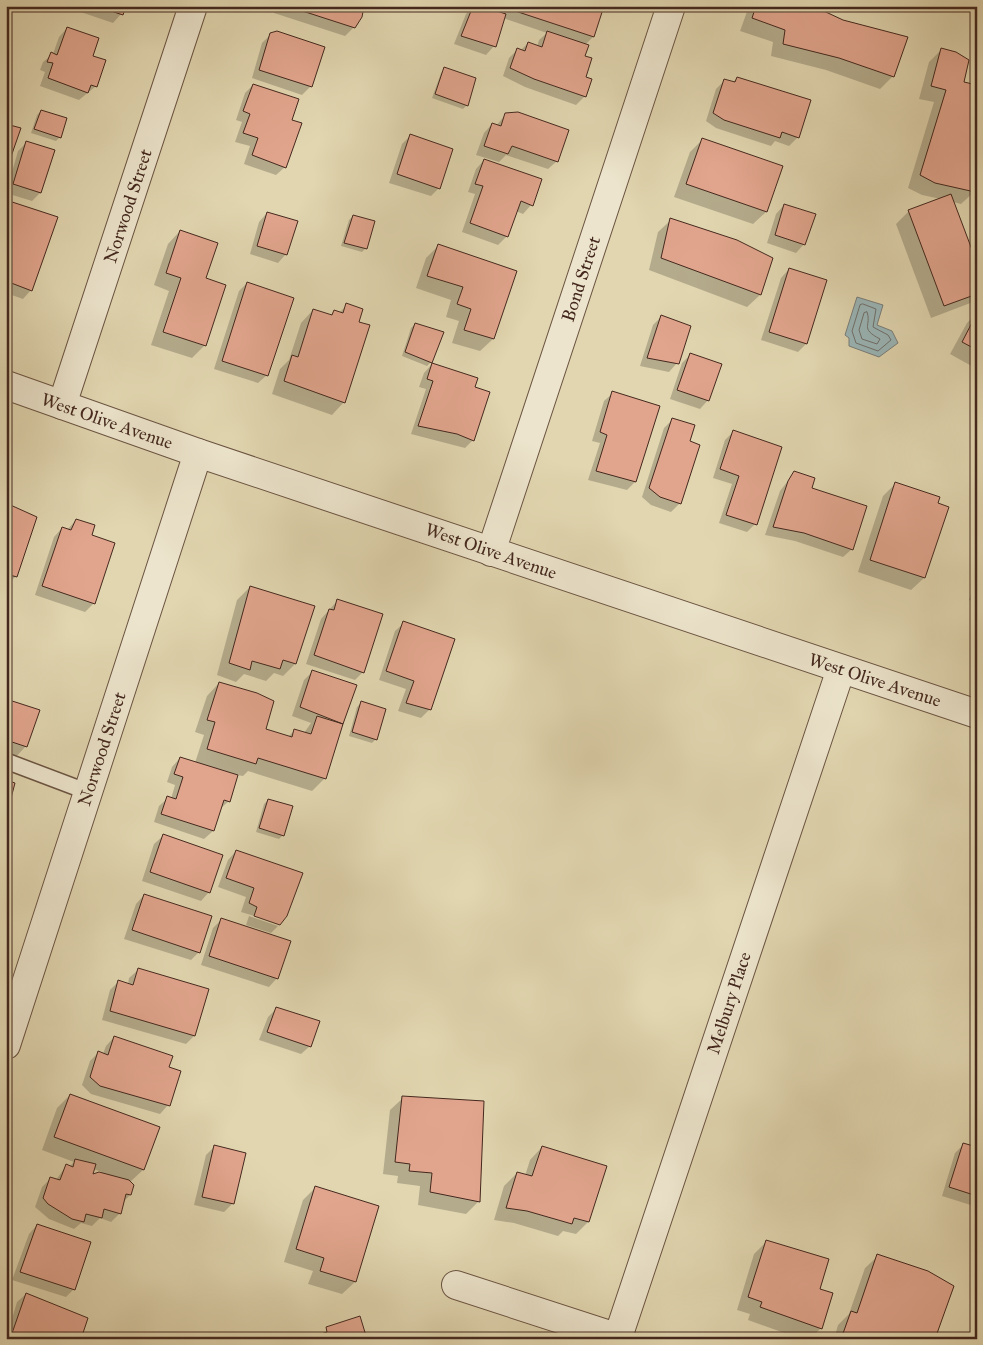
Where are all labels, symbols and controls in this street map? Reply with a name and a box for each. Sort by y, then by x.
street label: Norwood Street [99,146,157,266]
street label: Bond Street [557,233,605,324]
street label: West Olive Avenue [38,388,176,454]
street label: West Olive Avenue [422,518,560,584]
street label: West Olive Avenue [806,648,944,712]
street label: Norwood Street [73,689,131,809]
street label: Melbury Place [702,949,756,1057]

